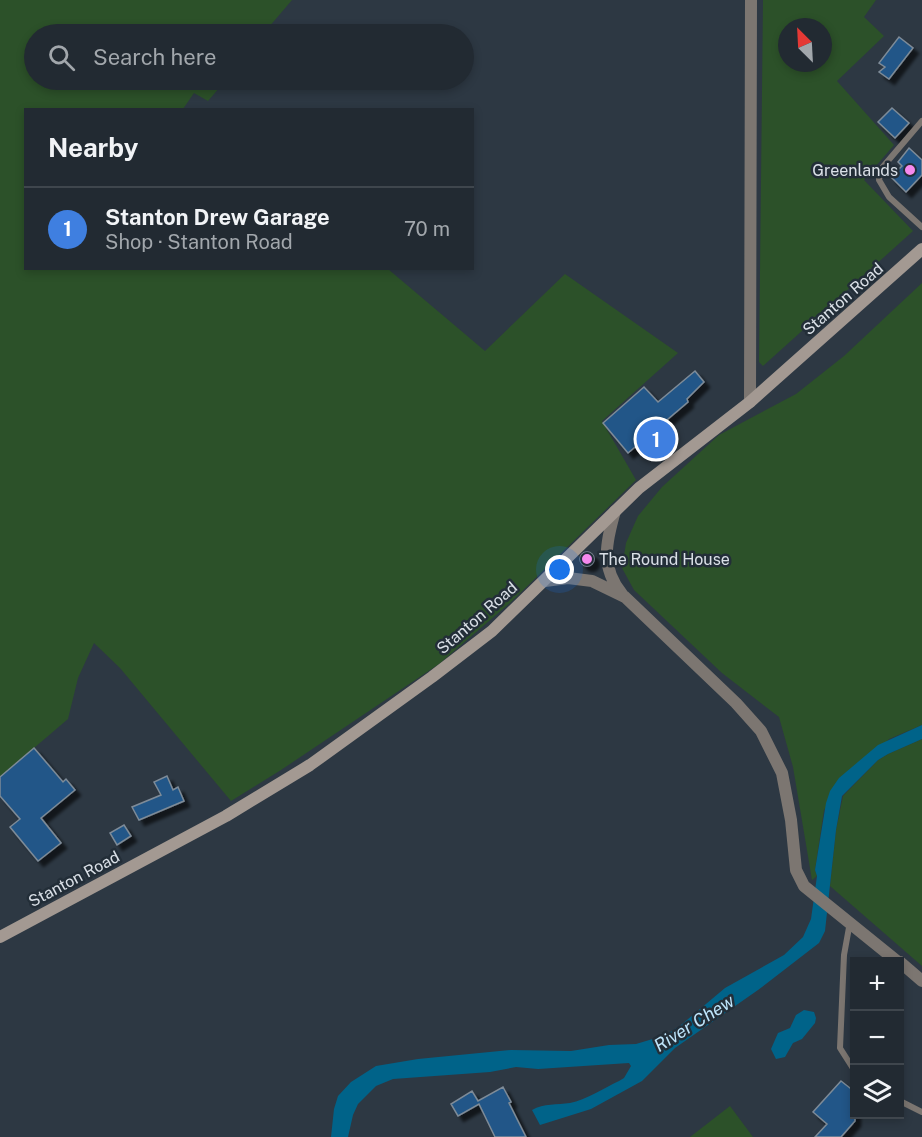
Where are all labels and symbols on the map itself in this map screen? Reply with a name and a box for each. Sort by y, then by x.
north arrow [778,18,832,72]
place label: Greenlands [812,161,898,180]
marker: Greenlands [903,163,917,177]
street label: Stanton Road [799,259,887,339]
pin: 1 [636,416,676,462]
place label: The Round House [599,550,730,569]
marker: The Round House [580,552,594,566]
your location [545,555,574,584]
street label: Stanton Road [433,578,521,658]
street label: Stanton Road [25,847,123,911]
water label: River Chew [650,990,739,1056]

